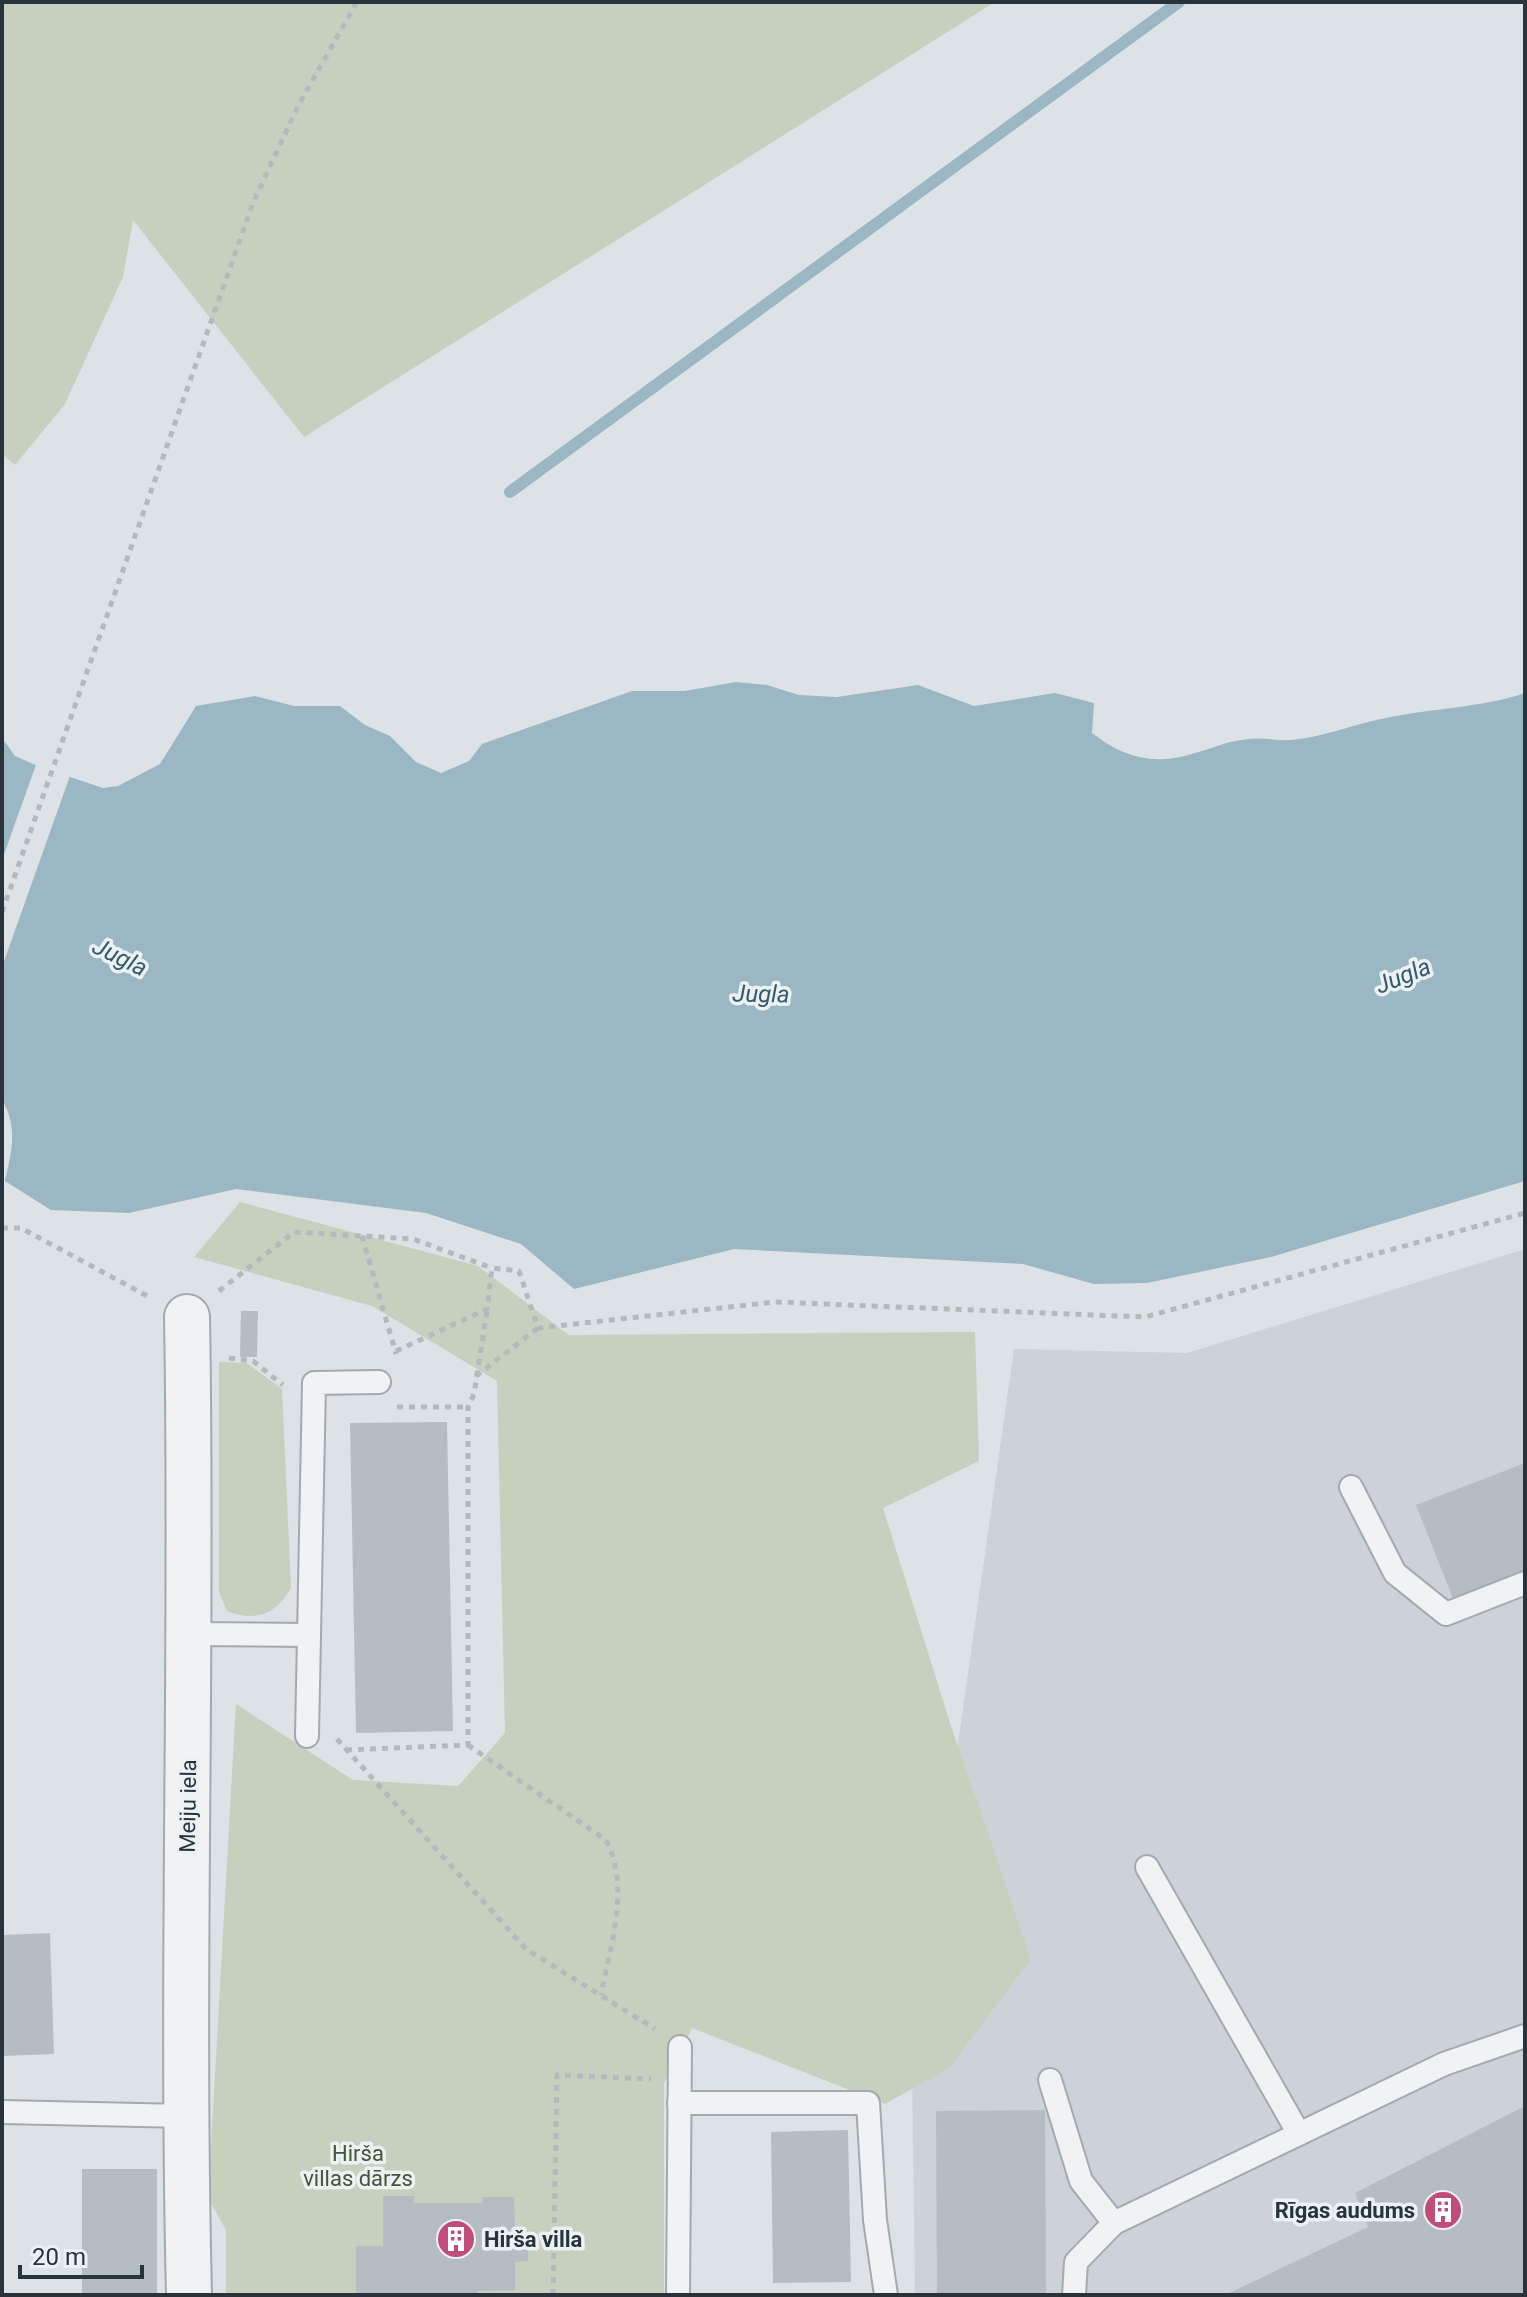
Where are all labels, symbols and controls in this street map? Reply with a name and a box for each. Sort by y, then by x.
water label: Jugla [88,932,152,982]
water label: Jugla [1371,952,1435,1000]
water label: Jugla [732,980,790,1008]
street label: Meiju iela [175,1759,201,1853]
park label: Hirša villas dārzs [303,2141,413,2191]
building icon: Rīgas audums [1422,2189,1464,2231]
place label: Rīgas audums [1275,2198,1415,2223]
building icon: Hirša villa [435,2218,477,2260]
place label: Hirša villa [484,2227,583,2252]
scale bar [20,2229,142,2279]
text: 20 m [32,2243,86,2271]

